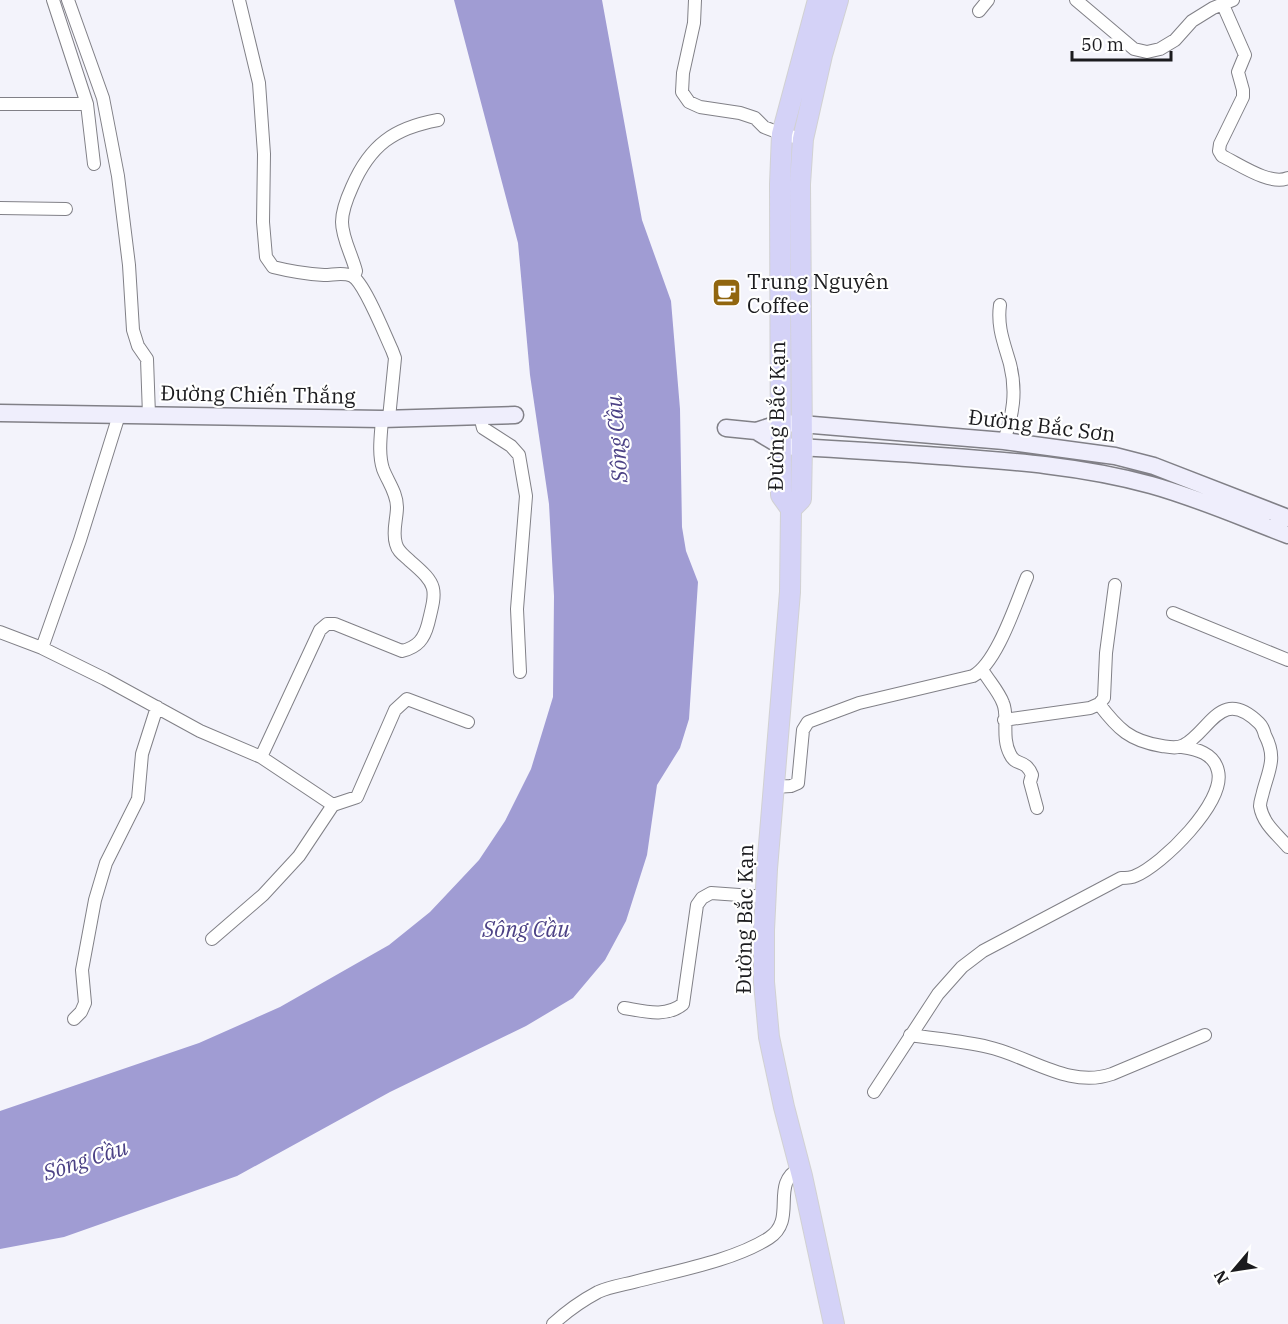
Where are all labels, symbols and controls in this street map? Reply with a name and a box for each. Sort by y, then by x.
scale bar [1072,24,1171,62]
text: 50 m [1081,33,1124,56]
place label: Trung Nguyên Coffee [747,267,889,319]
cafe icon: Trung Nguyên Coffee [710,277,742,309]
street label: Đường Bắc Kạn [761,341,791,491]
street label: Đường Chiến Thắng [160,378,356,410]
water label: Sông Cầu [598,394,634,485]
street label: Đường Bắc Sơn [967,402,1117,448]
street label: Đường Bắc Kạn [729,844,759,994]
water label: Sông Cầu [481,914,570,943]
water label: Sông Cầu [38,1132,132,1187]
north arrow [1204,1240,1264,1300]
text: N [1209,1267,1233,1288]

